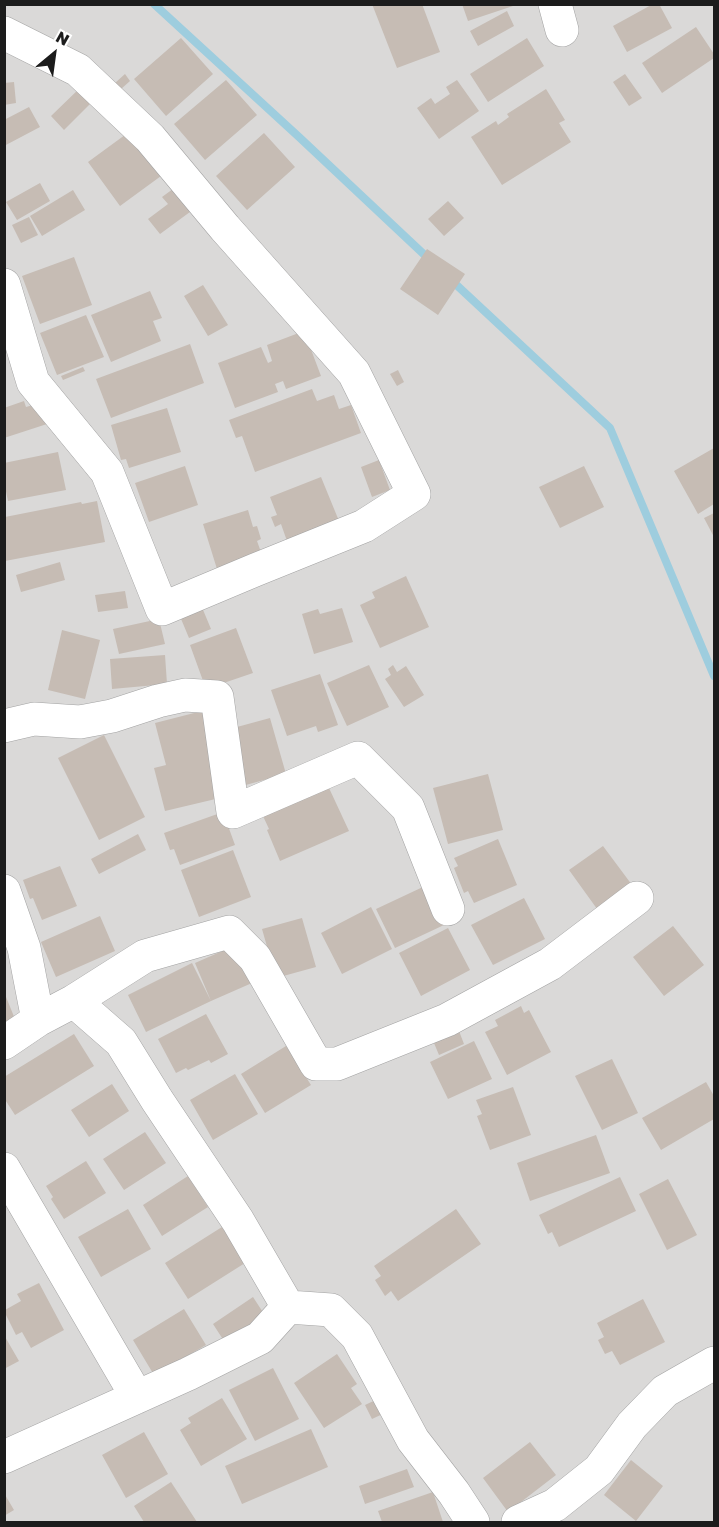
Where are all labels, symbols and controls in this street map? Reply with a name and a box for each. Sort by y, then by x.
north arrow [24,24,84,84]
text: N [53,27,73,50]

